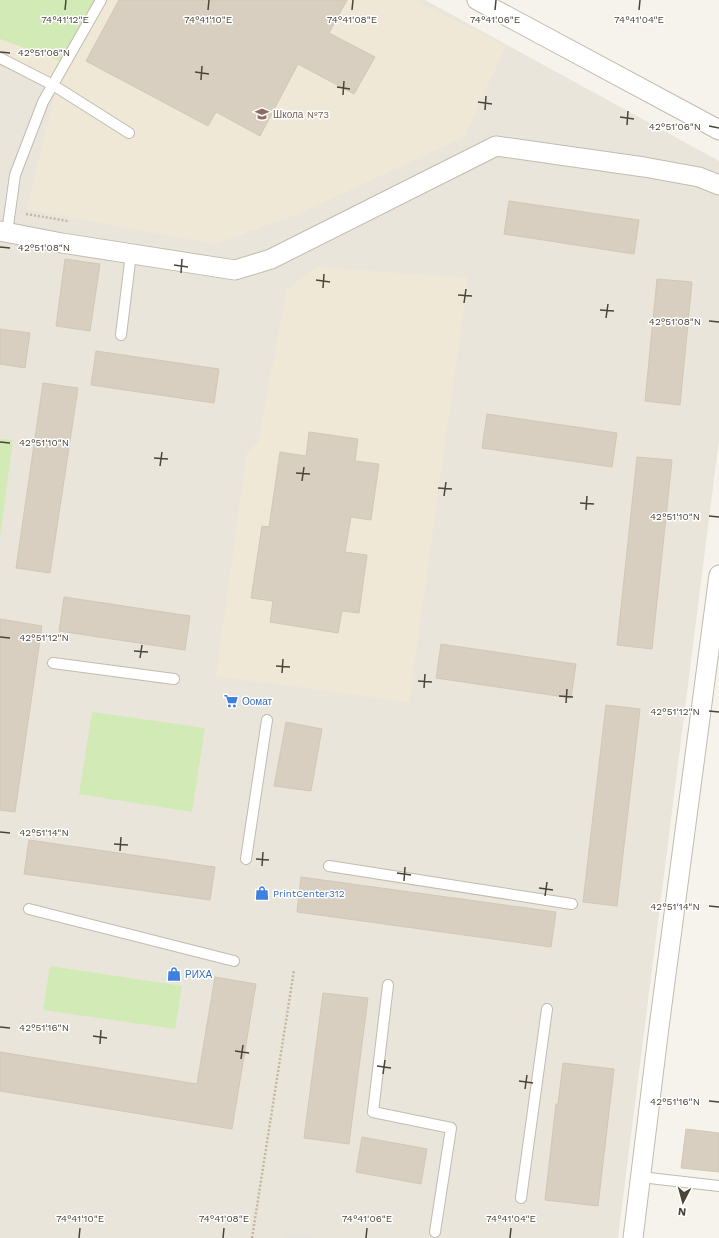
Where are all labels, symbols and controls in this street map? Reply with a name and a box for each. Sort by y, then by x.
text: 74°41'12"E [41,14,89,25]
text: 74°41'10"E [184,14,232,25]
text: 74°41'08"E [327,14,377,25]
text: 74°41'06"E [470,14,520,25]
text: 74°41'04"E [614,14,664,25]
text: 42°51'06"N [18,47,70,58]
school or university icon: Школа №73 [254,106,270,122]
place label: Школа №73 [273,109,329,120]
text: 42°51'06"N [649,121,701,132]
text: 42°51'08"N [18,242,70,253]
text: 42°51'08"N [649,316,701,327]
text: 42°51'10"N [19,437,69,448]
text: 42°51'10"N [650,511,700,522]
text: 42°51'12"N [19,632,69,643]
supermarket icon: Оомат [223,693,239,709]
place label: Оомат [242,696,273,707]
text: 42°51'12"N [650,706,700,717]
text: 42°51'14"N [19,827,69,838]
shop icon: PrintCenter312 [254,885,270,901]
place label: PrintCenter312 [273,888,345,899]
text: 42°51'14"N [650,901,700,912]
shop icon: РИХА [166,966,182,982]
place label: РИХА [185,969,213,980]
text: 42°51'16"N [19,1022,69,1033]
text: 42°51'16"N [650,1096,700,1107]
north arrow [663,1182,703,1222]
text: N [677,1205,687,1218]
text: 74°41'10"E [56,1213,104,1224]
text: 74°41'08"E [199,1213,249,1224]
text: 74°41'06"E [342,1213,392,1224]
text: 74°41'04"E [486,1213,536,1224]

